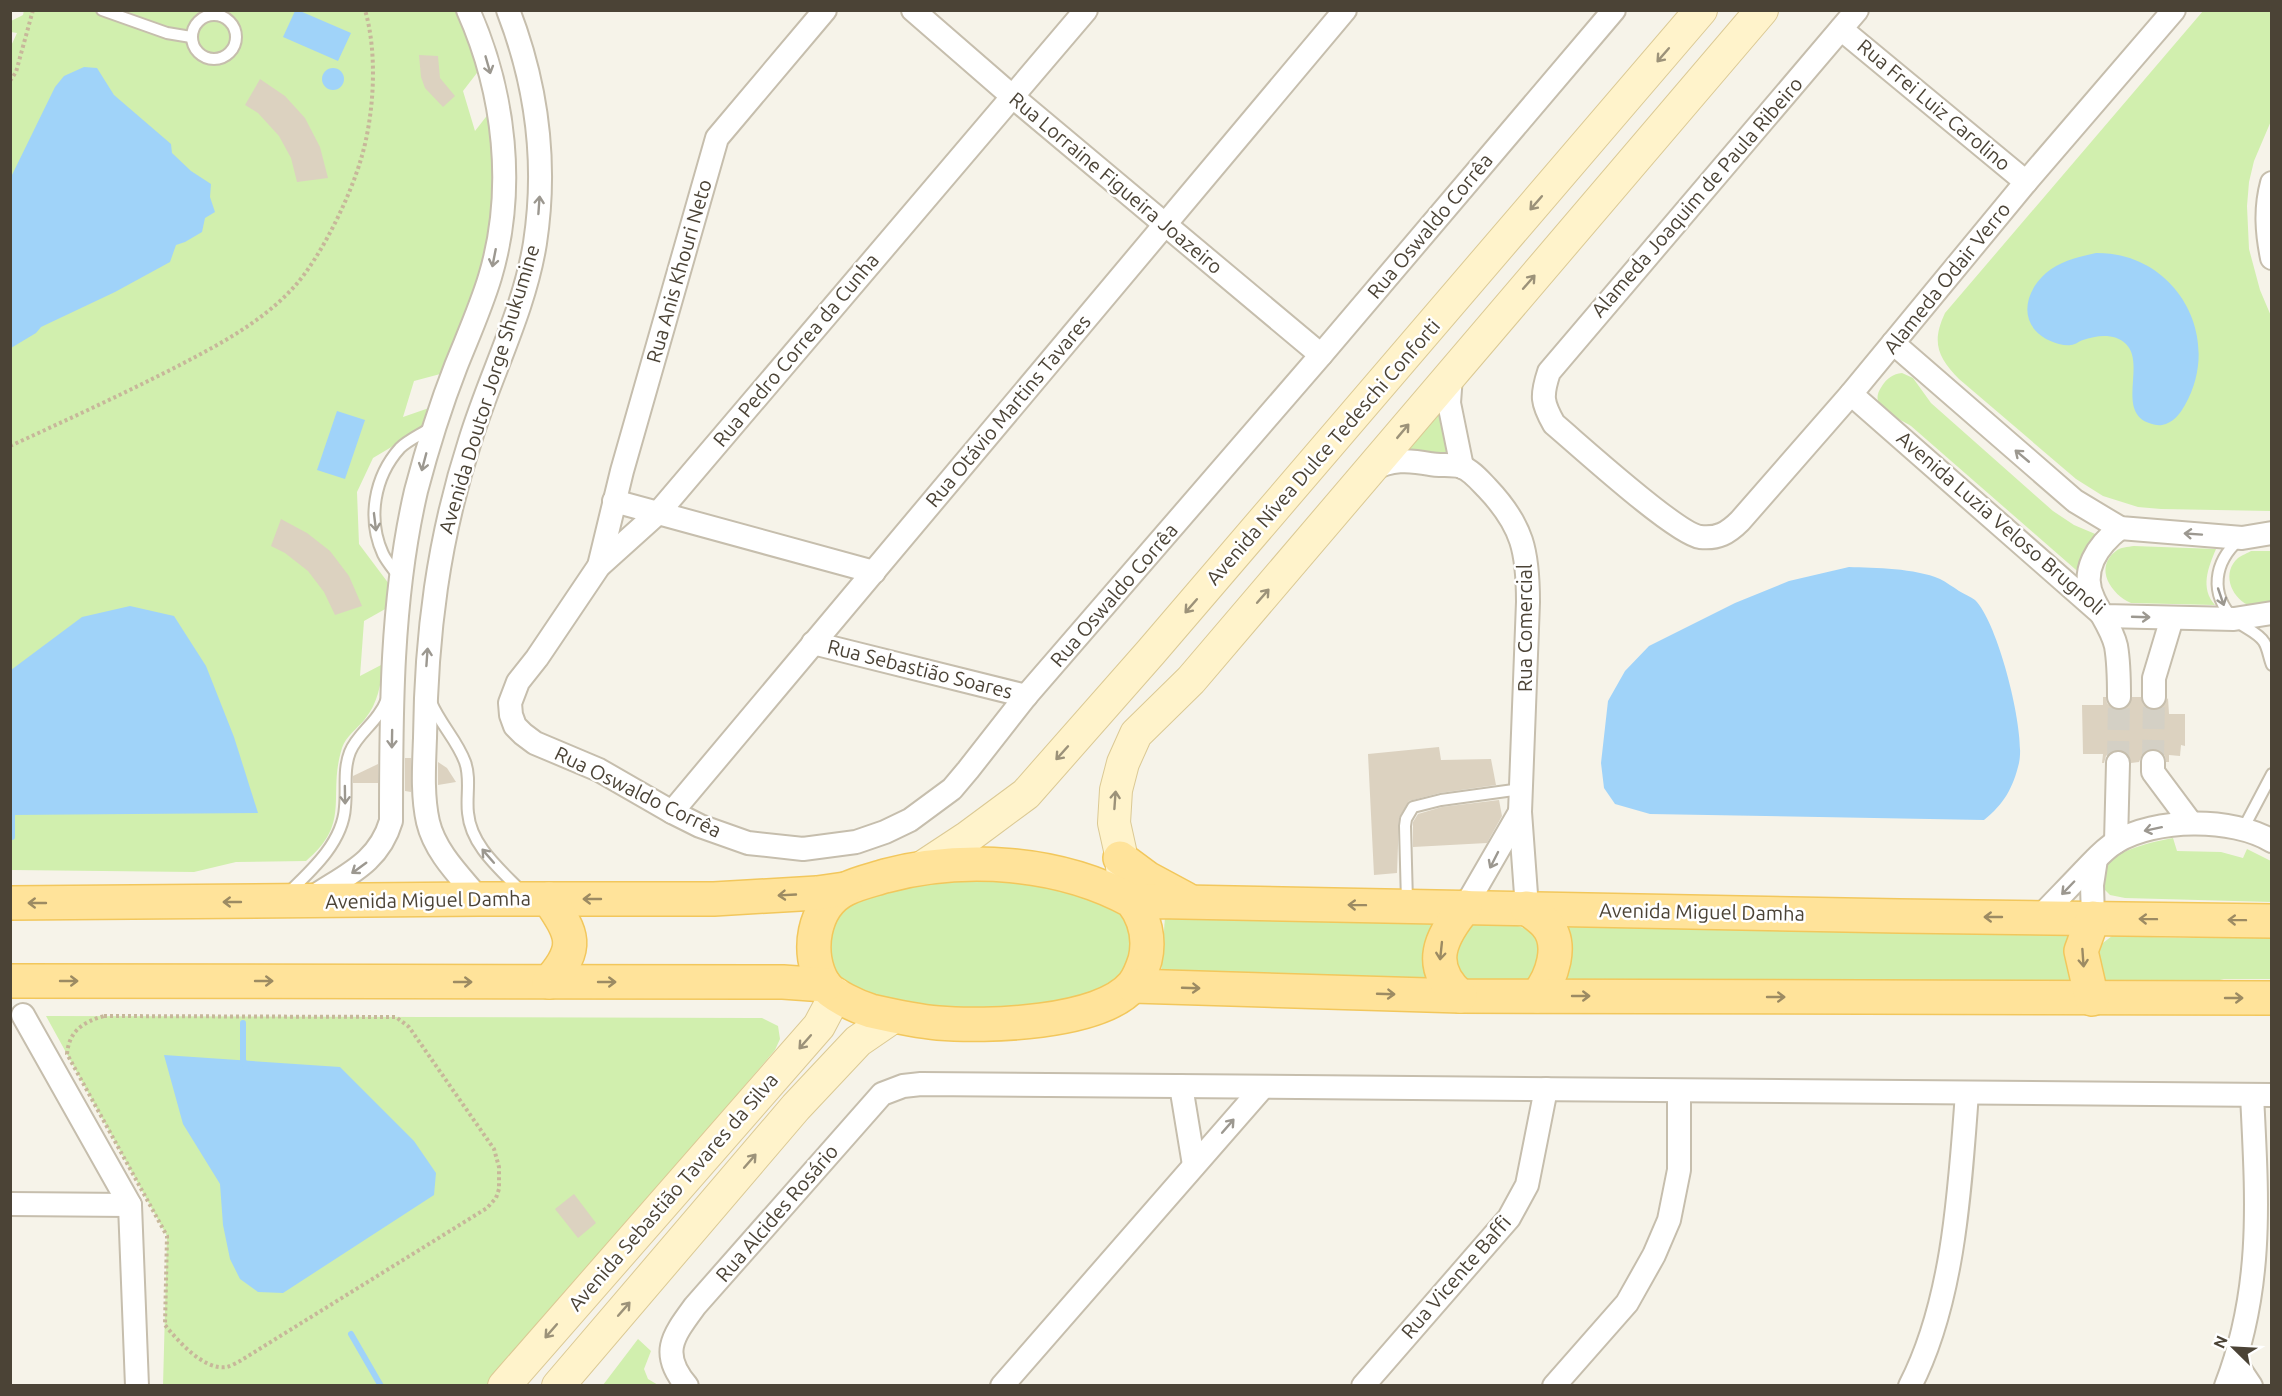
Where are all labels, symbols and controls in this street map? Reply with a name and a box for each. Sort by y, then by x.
street label: Rua Frei Luiz Carolino [1853,34,2015,175]
one-way arrow [1656,47,1670,62]
one-way arrow [483,56,494,75]
street label: Alameda Joaquim de Paula Ribeiro [1586,72,1807,321]
street label: Rua Lorraine Figueira Joazeiro [1005,87,1227,278]
street label: Rua Oswaldo Corrêa [1362,148,1497,303]
street label: Rua Anis Khouri Neto [641,176,716,365]
one-way arrow [534,195,545,215]
one-way arrow [1529,195,1543,210]
street label: Alameda Odair Verro [1879,197,2015,358]
street label: Avenida Doutor Jorge Shukumine [434,242,544,536]
one-way arrow [488,248,499,267]
street label: Rua Pedro Correa da Cunha [708,248,883,451]
one-way arrow [1523,274,1536,290]
street label: Rua Otávio Martins Tavares [920,310,1095,511]
street label: Avenida Nívea Dulce Tedeschi Conforti [1201,314,1444,589]
one-way arrow [1397,423,1410,439]
street label: Avenida Luzia Veloso Brugnoli [1893,426,2110,619]
one-way arrow [2015,449,2030,463]
one-way arrow [418,452,430,471]
one-way arrow [370,512,381,531]
street label: Rua Oswaldo Corrêa [1045,518,1182,671]
one-way arrow [2183,528,2203,539]
street label: Rua Comercial [1513,564,1536,692]
one-way arrow [2216,587,2227,605]
one-way arrow [1257,588,1270,604]
one-way arrow [1184,598,1197,614]
one-way arrow [2131,611,2151,623]
street label: Rua Sebastião Soares [825,634,1015,703]
one-way arrow [422,648,433,668]
one-way arrow [387,728,398,748]
street label: Rua Oswaldo Corrêa [551,741,725,842]
one-way arrow [1055,745,1069,760]
one-way arrow [339,785,351,805]
one-way arrow [1110,791,1121,811]
one-way arrow [2144,824,2163,835]
one-way arrow [481,849,495,864]
one-way arrow [1487,851,1499,869]
one-way arrow [351,862,367,874]
one-way arrow [2061,881,2076,896]
street label: Avenida Miguel Damha [325,886,531,913]
one-way arrow [777,889,797,900]
one-way arrow [582,893,602,905]
one-way arrow [222,896,242,908]
one-way arrow [27,897,47,909]
street label: Avenida Miguel Damha [1599,898,1805,925]
one-way arrow [1347,899,1367,910]
one-way arrow [1983,911,2003,922]
one-way arrow [2139,913,2158,924]
one-way arrow [2228,914,2248,926]
one-way arrow [1435,941,1446,960]
one-way arrow [2077,947,2088,967]
one-way arrow [58,975,78,987]
one-way arrow [253,975,273,987]
one-way arrow [453,976,473,988]
one-way arrow [597,976,617,988]
one-way arrow [1181,982,1201,993]
one-way arrow [1376,988,1396,999]
one-way arrow [1571,990,1591,1002]
one-way arrow [1766,991,1786,1003]
one-way arrow [2224,992,2244,1004]
one-way arrow [798,1035,812,1050]
street label: Avenida Sebastião Tavares da Silva [563,1068,782,1315]
one-way arrow [1222,1118,1235,1134]
street label: Rua Alcides Rosário [711,1139,843,1286]
one-way arrow [744,1153,757,1169]
street label: Rua Vicente Baffi [1396,1211,1515,1343]
one-way arrow [617,1302,631,1317]
north arrow [2204,1318,2264,1378]
one-way arrow [544,1323,558,1338]
text: N [2210,1333,2231,1351]

